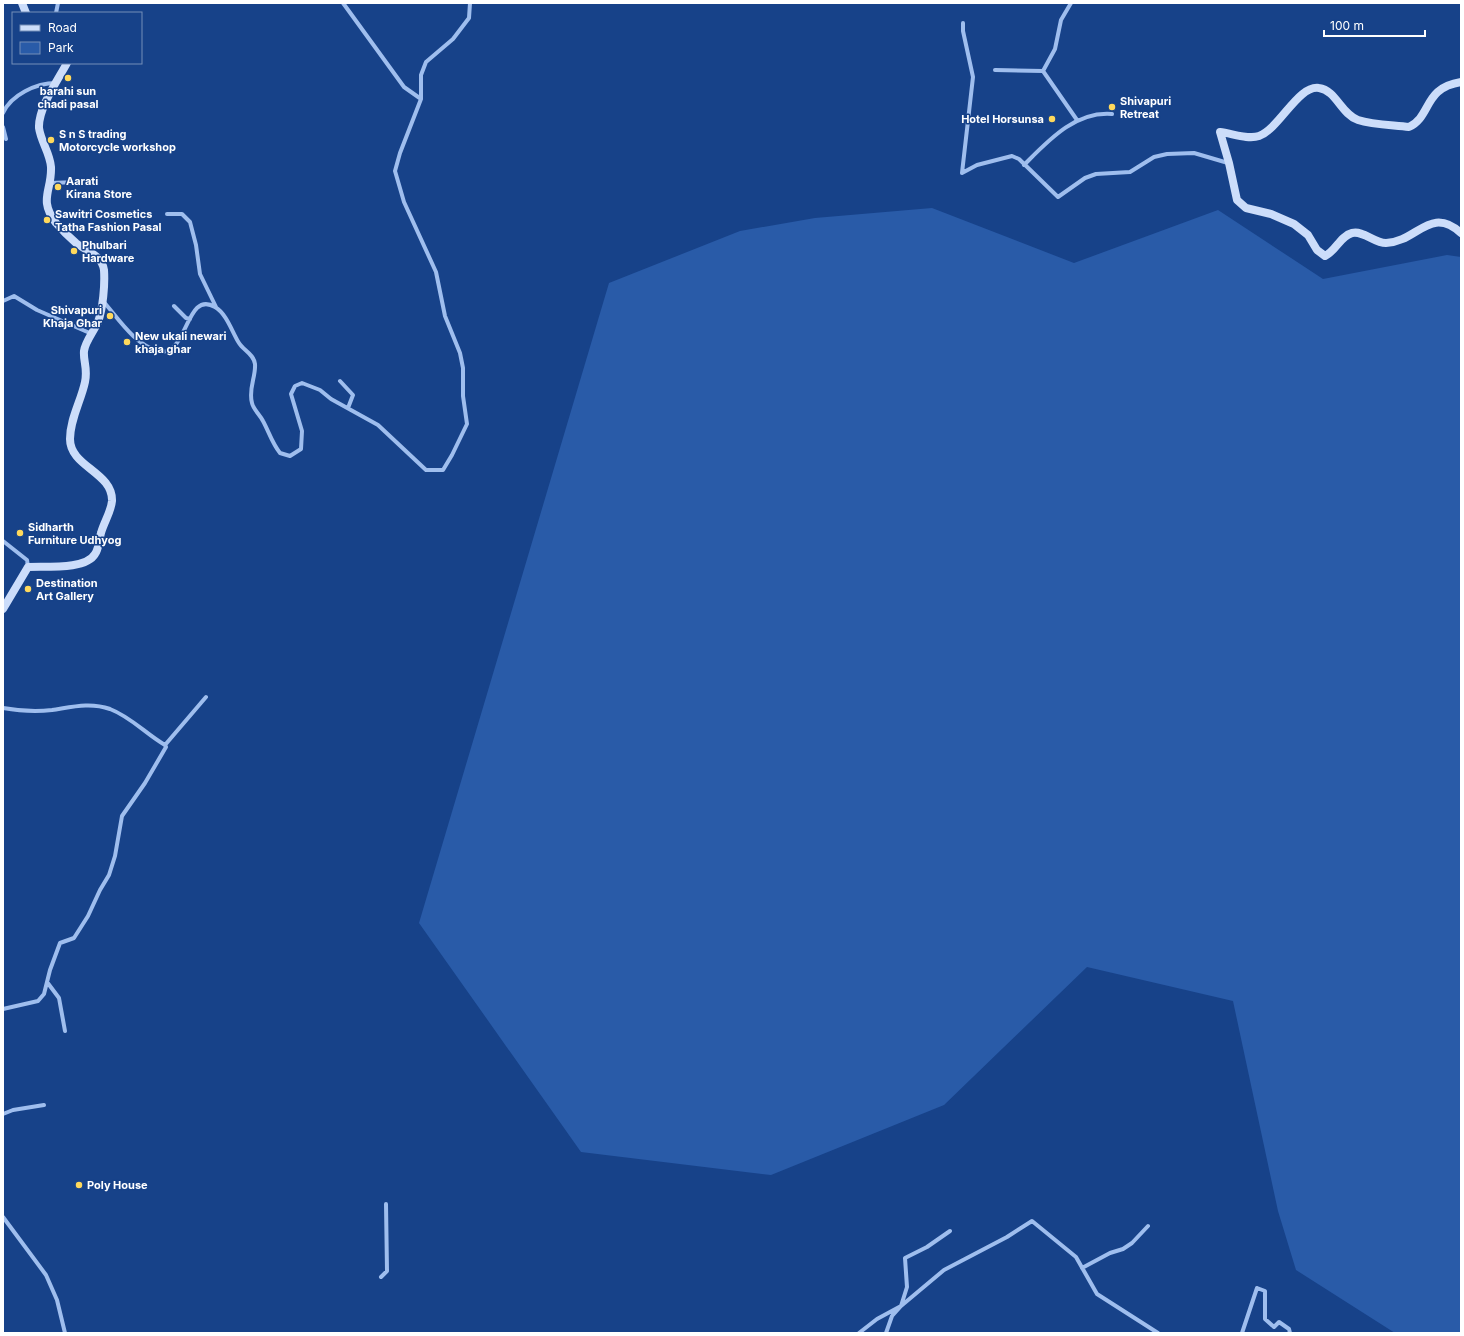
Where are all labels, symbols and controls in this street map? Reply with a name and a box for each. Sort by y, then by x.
legend [12,12,142,64]
scale bar [1324,12,1425,38]
text: 100 m [1330,18,1364,33]
text: Road [48,20,77,35]
text: Park [48,40,74,55]
marker: barahi sun chadi pasal [63,73,73,83]
place label: barahi sun chadi pasal [37,84,99,111]
place label: Shivapuri Retreat [1120,94,1171,121]
marker: Shivapuri Retreat [1107,102,1117,112]
place label: Hotel Horsunsa [961,112,1044,126]
marker: Hotel Horsunsa [1047,114,1057,124]
place label: S n S trading Motorcycle workshop [59,127,176,154]
marker: S n S trading Motorcycle workshop [46,135,56,145]
place label: Aarati Kirana Store [66,174,133,201]
marker: Aarati Kirana Store [53,182,63,192]
place label: Sawitri Cosmetics Tatha Fashion Pasal [55,207,162,234]
marker: Sawitri Cosmetics Tatha Fashion Pasal [42,215,52,225]
place label: Phulbari Hardware [82,238,135,265]
marker: Phulbari Hardware [69,246,79,256]
place label: Shivapuri Khaja Ghar [43,303,103,330]
marker: Shivapuri Khaja Ghar [105,311,115,321]
place label: New ukali newari khaja ghar [135,329,226,356]
marker: New ukali newari khaja ghar [122,337,132,347]
place label: Sidharth Furniture Udhyog [28,520,121,547]
marker: Sidharth Furniture Udhyog [15,528,25,538]
place label: Destination Art Gallery [36,576,98,603]
marker: Destination Art Gallery [23,584,33,594]
place label: Poly House [87,1178,148,1192]
marker: Poly House [74,1180,84,1190]

